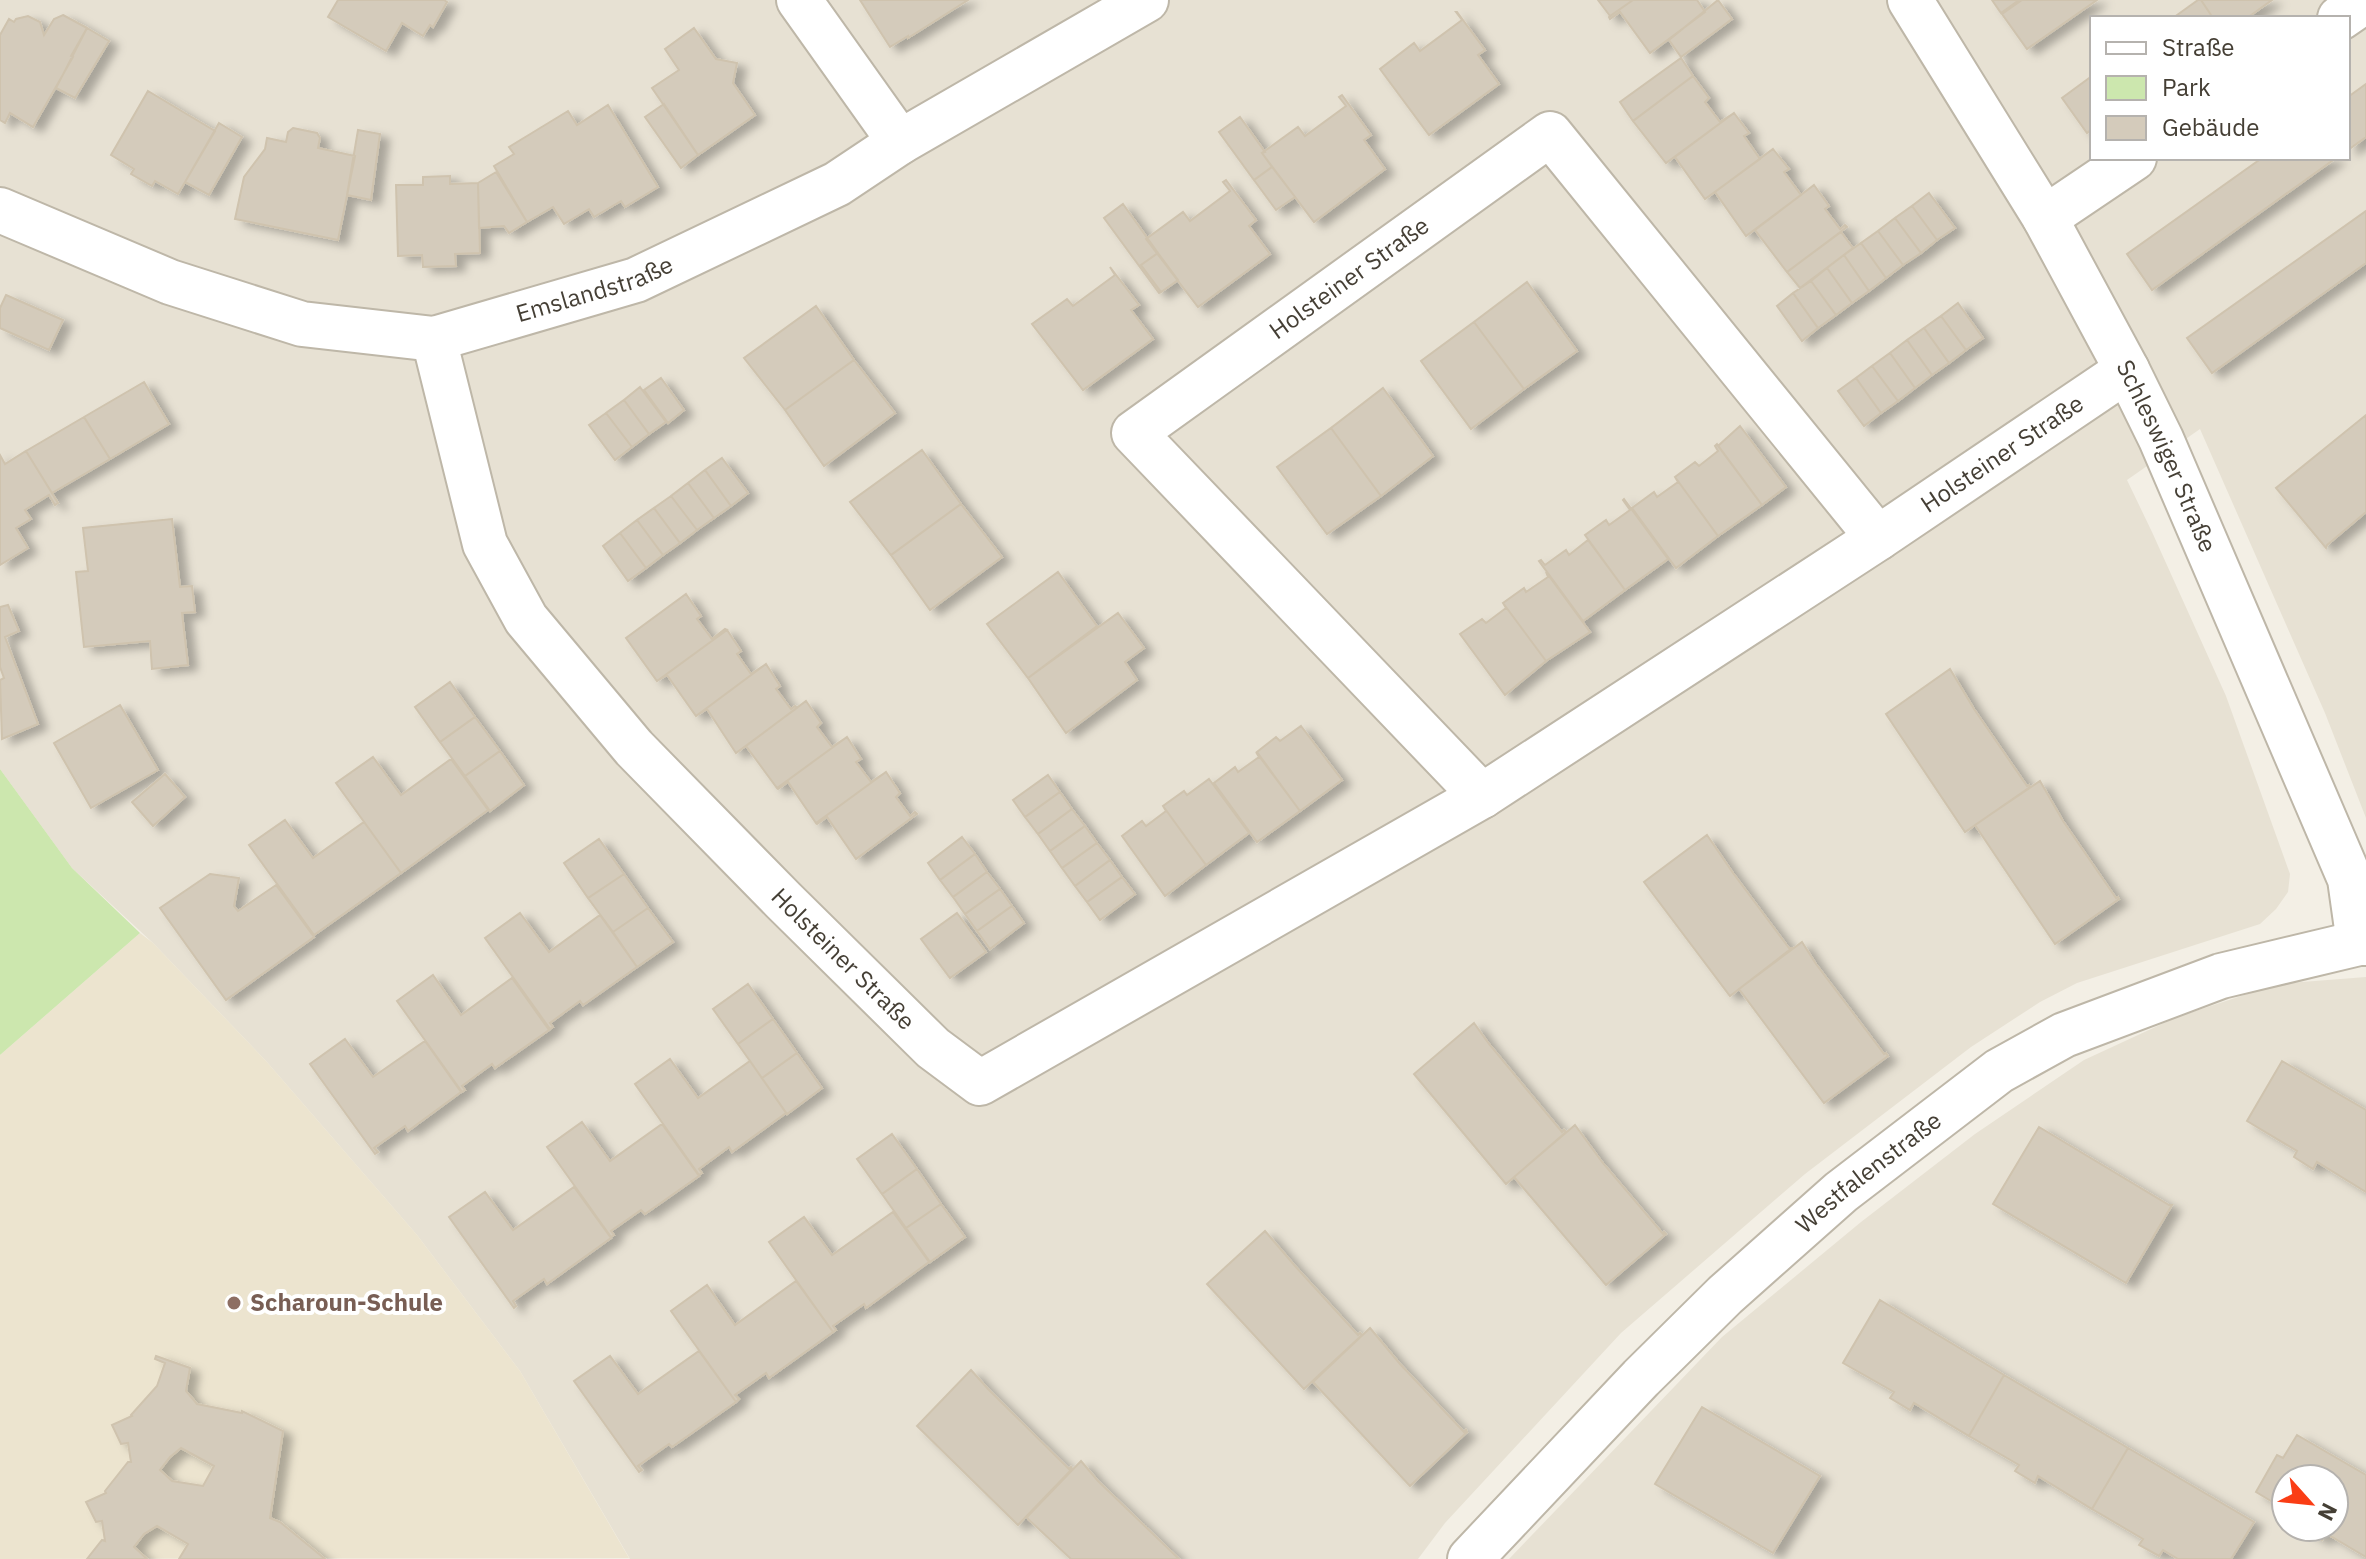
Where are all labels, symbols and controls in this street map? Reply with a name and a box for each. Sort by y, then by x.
legend [2090,16,2350,160]
text: Straße [2162,31,2234,63]
text: Park [2162,71,2211,103]
text: Gebäude [2162,111,2259,143]
street label: Holsteiner Straße [1262,209,1435,346]
street label: Emslandstraße [512,248,678,329]
street label: Schleswiger Straße [2109,354,2225,557]
street label: Holsteiner Straße [1914,387,2089,520]
street label: Holsteiner Straße [765,880,922,1036]
street label: Westfalenstraße [1788,1104,1948,1240]
place label: Scharoun-Schule [250,1286,443,1318]
marker: Scharoun-Schule [225,1294,243,1312]
north arrow [2270,1463,2350,1543]
text: N [2312,1499,2345,1526]

